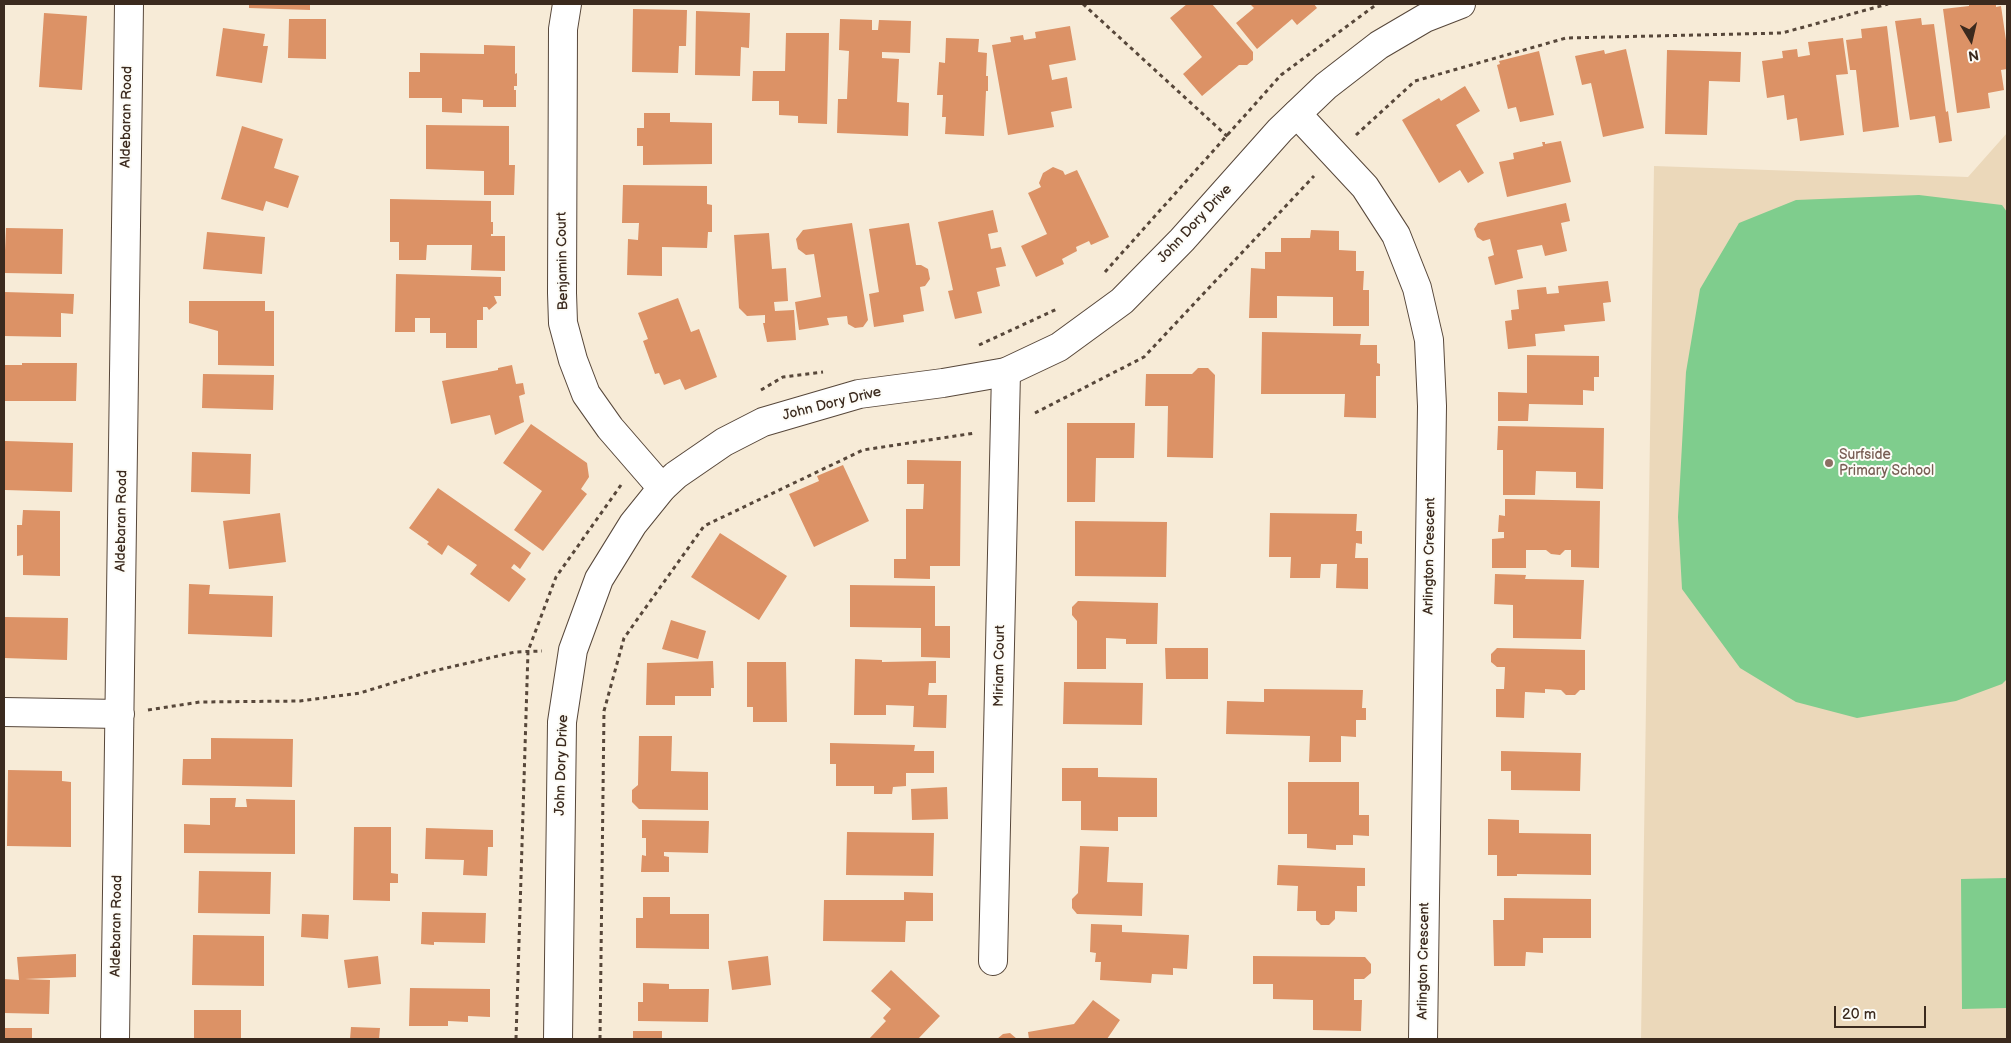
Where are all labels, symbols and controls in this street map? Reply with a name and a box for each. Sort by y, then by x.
north arrow [1946,15,1996,65]
text: N [1967,46,1980,65]
street label: Aldebaran Road [118,66,136,168]
street label: John Dory Drive [1154,181,1236,267]
street label: Benjamin Court [554,212,572,310]
street label: John Dory Drive [781,384,883,424]
place label: Surfside Primary School [1839,447,1934,480]
marker: Surfside Primary School [1823,457,1835,469]
street label: Aldebaran Road [113,470,131,572]
street label: Arlington Crescent [1421,497,1439,615]
street label: Miriam Court [991,625,1009,707]
street label: John Dory Drive [552,714,572,816]
street label: Aldebaran Road [108,875,126,977]
street label: Arlington Crescent [1415,902,1433,1020]
scale bar [1836,996,1928,1028]
text: 20 m [1842,1005,1876,1024]

